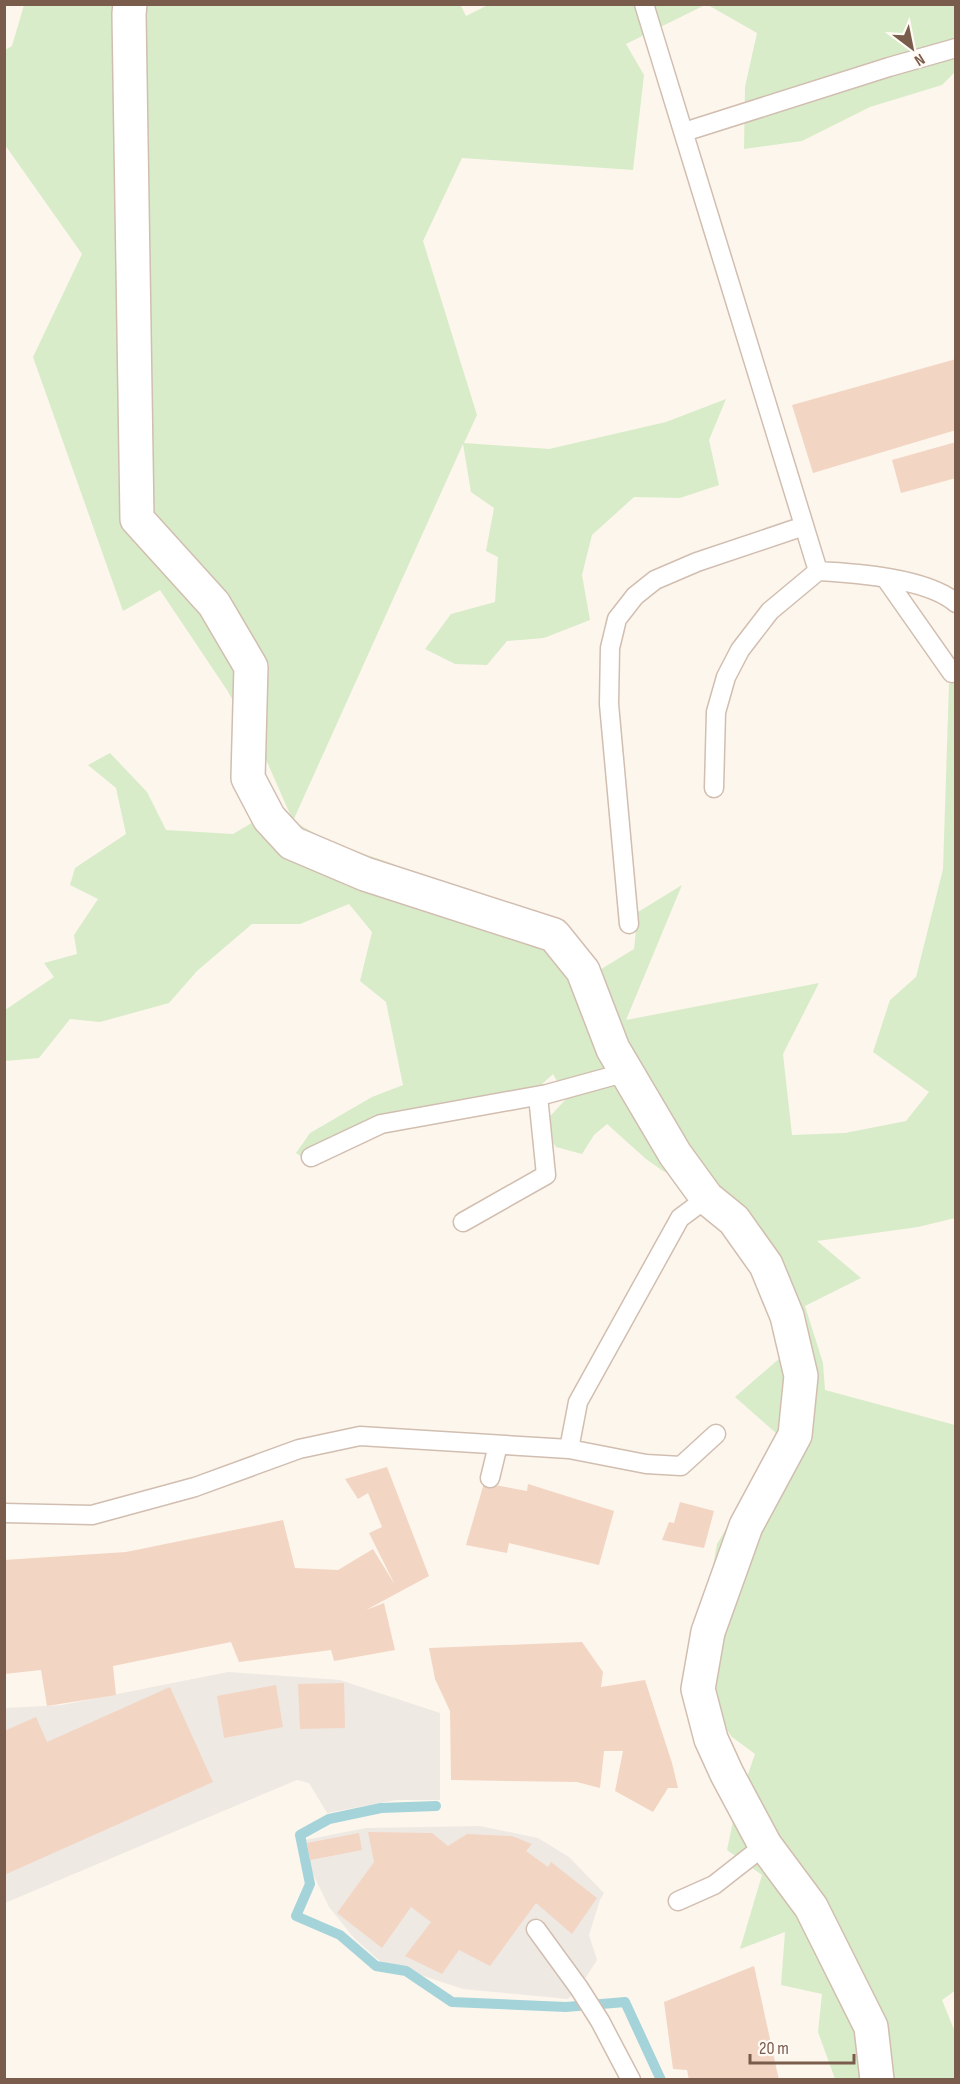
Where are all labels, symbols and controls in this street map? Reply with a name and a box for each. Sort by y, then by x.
north arrow [882,18,942,78]
text: N [910,49,928,70]
scale bar [750,2027,854,2065]
text: 20 m [759,2038,789,2059]

